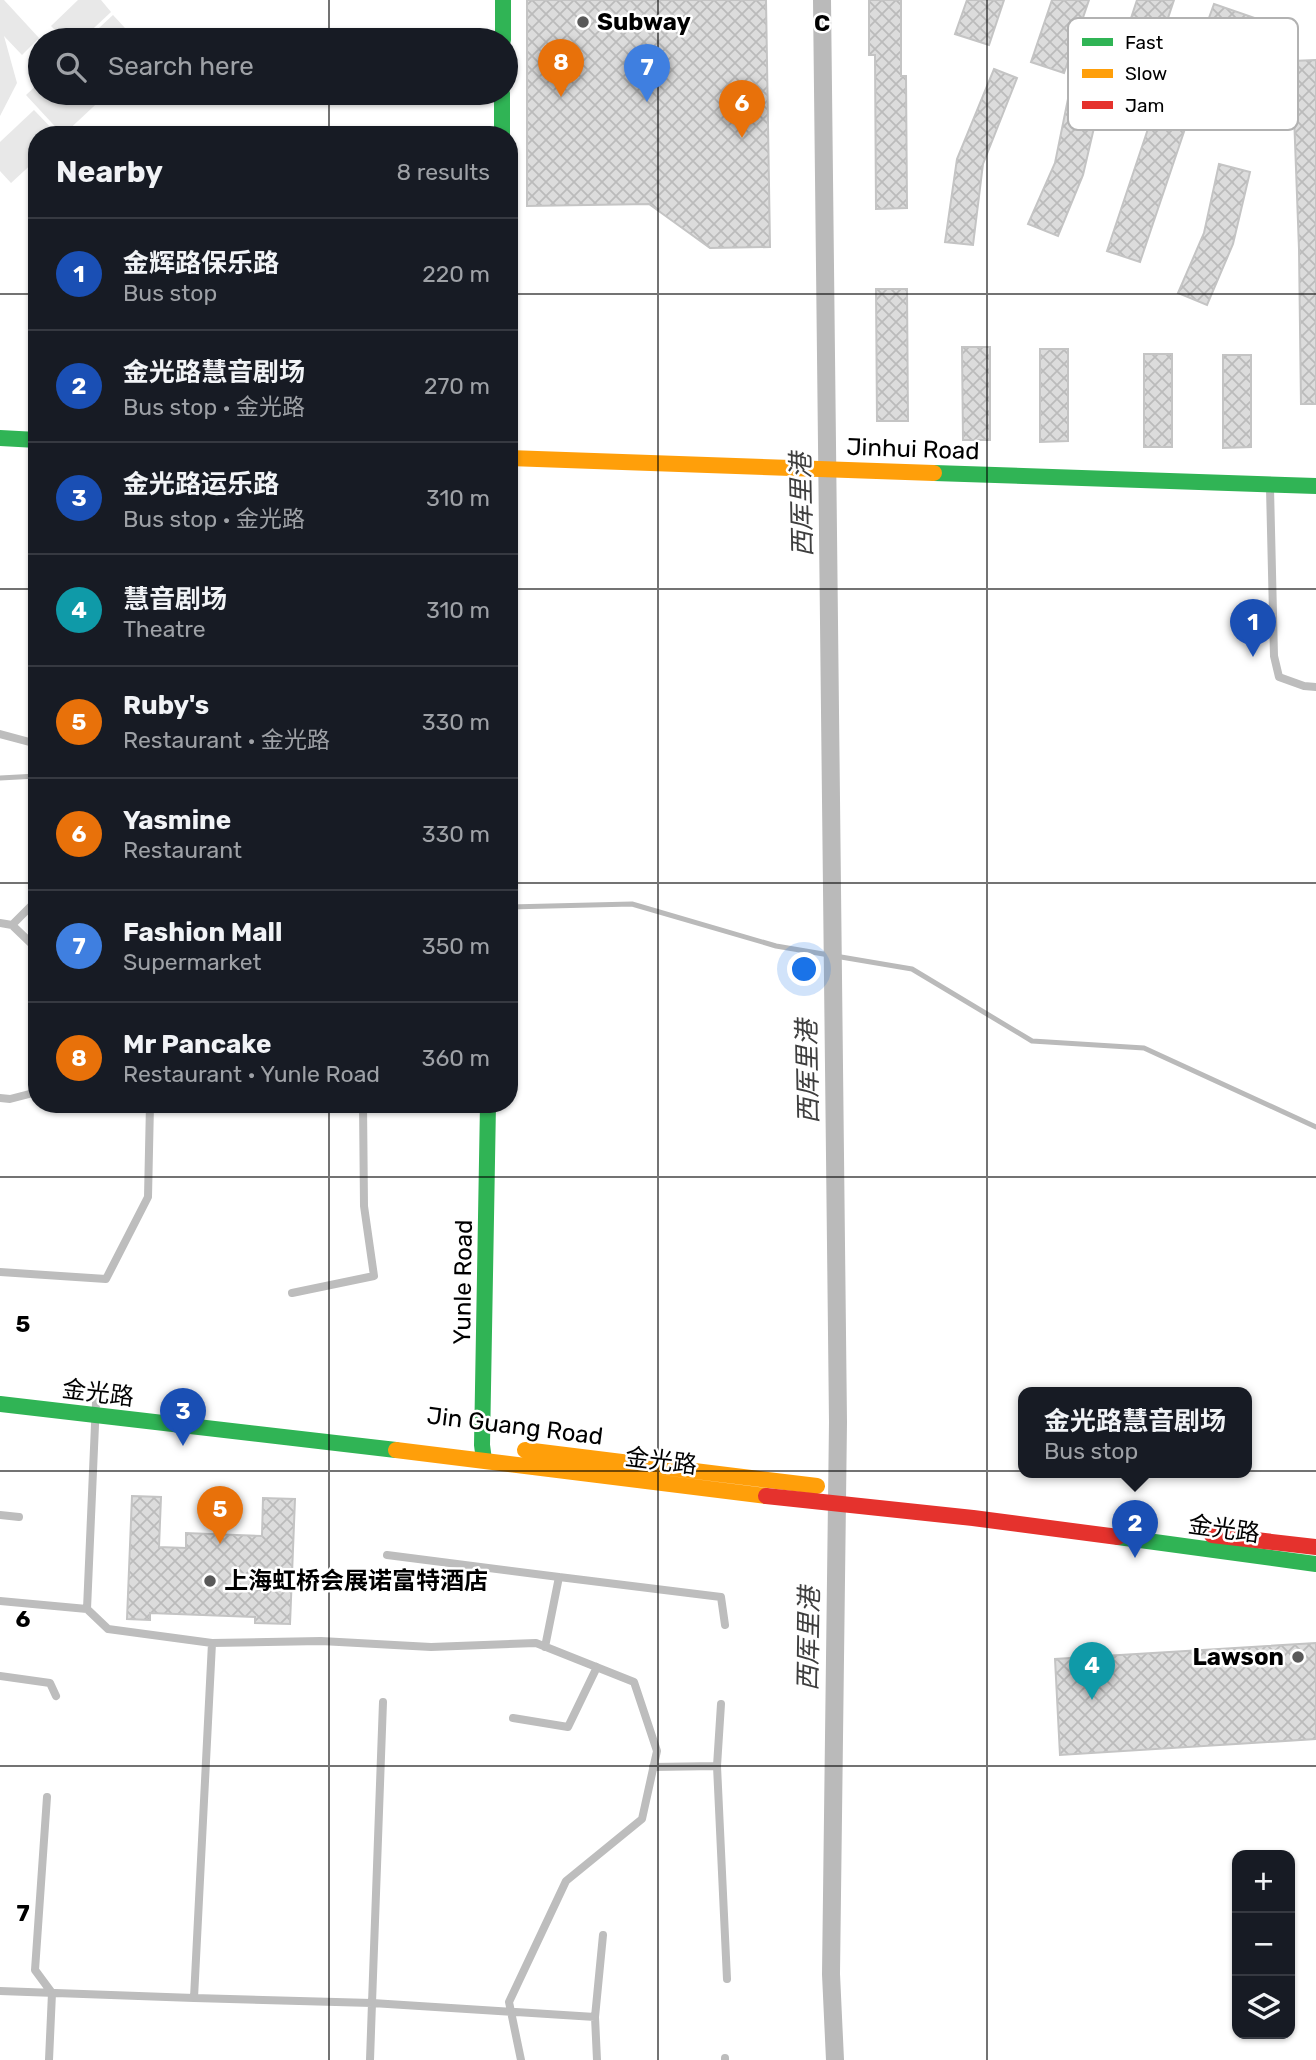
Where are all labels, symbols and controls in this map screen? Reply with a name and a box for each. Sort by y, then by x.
place label: Subway [597,8,691,36]
text: C [814,9,830,37]
marker: Subway [575,14,591,30]
legend [1068,18,1298,130]
search box [28,28,518,105]
text: Fast [1125,31,1164,54]
pin: 8 [538,39,584,97]
pin: 7 [624,44,670,102]
icon: search [52,48,90,86]
text: Search here [108,51,254,82]
text: Slow [1125,62,1167,85]
pin: 6 [719,80,765,138]
text: Jam [1125,94,1164,117]
text: Nearby [56,154,163,190]
text: 8 results [396,158,490,186]
text: 金辉路保乐路 [123,248,279,279]
text: 1 [73,260,85,288]
text: 220 m [422,260,490,288]
text: Bus stop [123,279,217,307]
text: 金光路慧音剧场 [123,357,305,388]
text: 2 [72,372,86,400]
text: 270 m [424,372,490,400]
text: Bus stop · 金光路 [123,393,305,421]
street label: Jinhui Road [846,433,980,465]
water label: 西厍里港 [786,449,818,557]
text: 金光路运乐路 [123,469,279,500]
text: 3 [71,484,87,512]
text: 310 m [426,484,490,512]
text: Bus stop · 金光路 [123,505,305,533]
text: 慧音剧场 [123,584,227,615]
text: 4 [71,596,87,624]
text: 310 m [426,596,490,624]
pin: 1 [1230,599,1276,657]
text: Theatre [123,615,206,643]
text: Ruby's [123,690,209,721]
text: 5 [72,708,86,736]
text: 330 m [422,708,490,736]
text: Restaurant · 金光路 [123,726,330,754]
text: Yasmine [123,805,231,836]
text: 6 [72,820,86,848]
text: 330 m [422,820,490,848]
text: Restaurant [123,836,242,864]
text: Fashion Mall [123,917,282,948]
text: 7 [72,932,86,960]
text: 350 m [422,932,490,960]
text: Supermarket [123,948,261,976]
your location [787,952,821,986]
water label: 西厍里港 [792,1016,824,1124]
text: Mr Pancake [123,1029,271,1060]
text: 8 [71,1044,87,1072]
text: 360 m [422,1044,490,1072]
text: Restaurant · Yunle Road [123,1060,380,1088]
street label: Yunle Road [448,1219,478,1345]
text: 5 [16,1310,31,1338]
street label: 金光路 [61,1375,135,1411]
popup [1018,1387,1252,1478]
pin: 3 [160,1388,206,1446]
street label: Jin Guang Road [425,1401,605,1451]
text: 金光路慧音剧场 [1044,1406,1226,1437]
text: Bus stop [1044,1437,1138,1465]
street label: 金光路 [624,1443,698,1479]
pin: 5 [197,1486,243,1544]
pin: 2 [1112,1500,1158,1558]
street label: 金光路 [1186,1510,1262,1548]
place label: 上海虹桥会展诺富特酒店 [224,1567,488,1595]
marker: 上海虹桥会展诺富特酒店 [202,1573,218,1589]
water label: 西厍里港 [793,1583,825,1691]
text: 6 [16,1605,31,1633]
pin: 4 [1069,1642,1115,1700]
place label: Lawson [1193,1643,1284,1671]
marker: Lawson [1290,1649,1306,1665]
map controls [1232,1850,1295,2039]
button: + [1232,1850,1295,1913]
text: 7 [16,1899,30,1927]
button: − [1232,1913,1295,1976]
button: layers [1232,1976,1295,2039]

